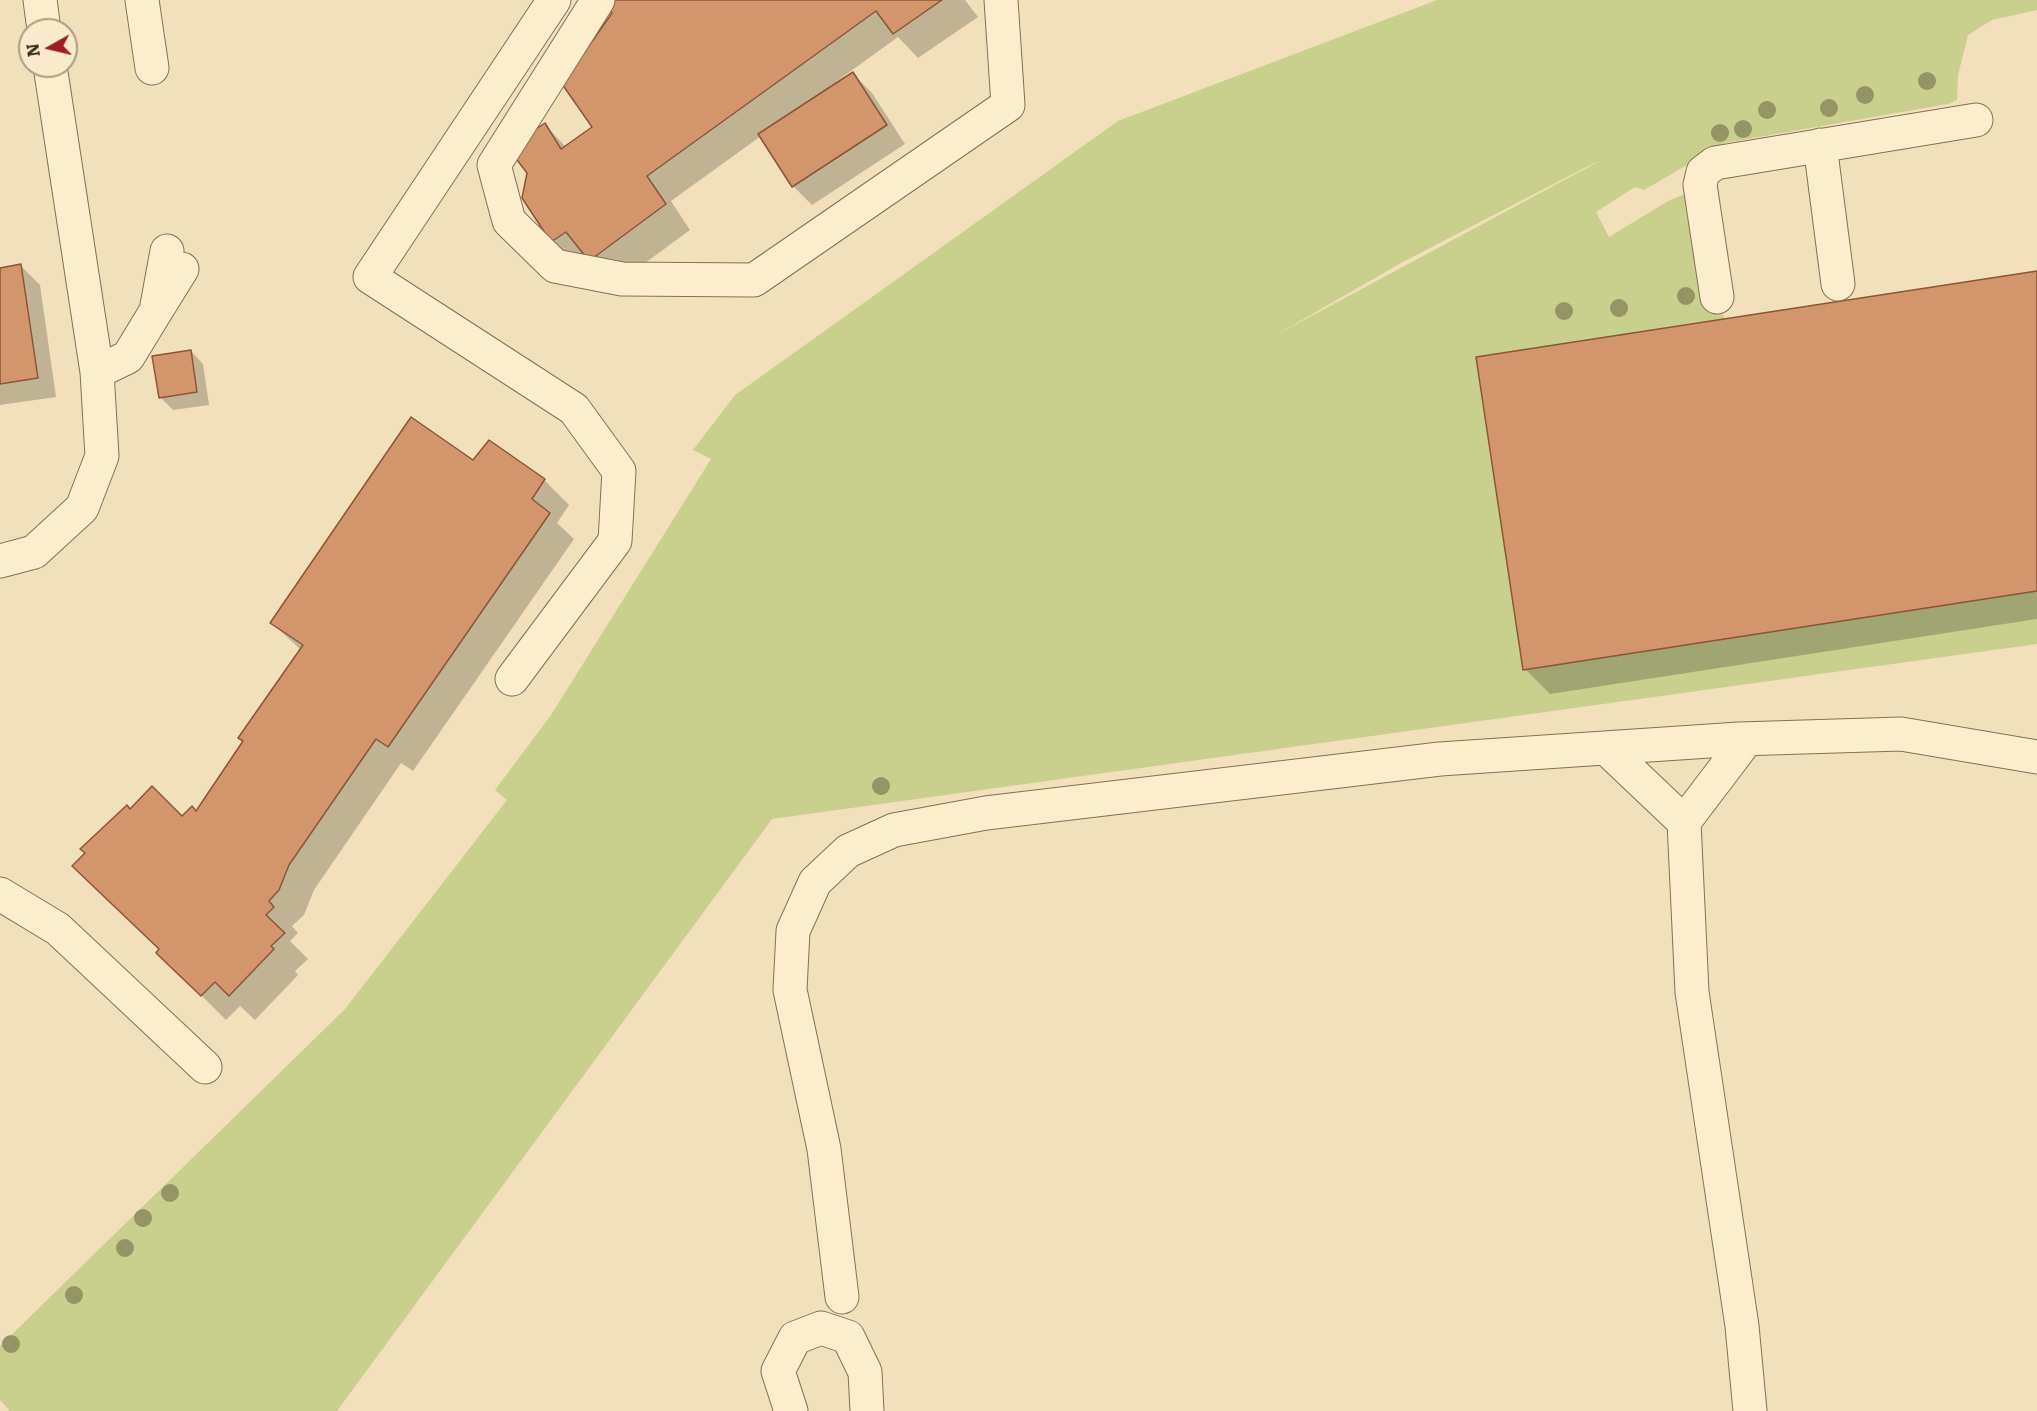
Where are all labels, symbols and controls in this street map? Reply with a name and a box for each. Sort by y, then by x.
north arrow [18,18,78,78]
text: N [19,42,45,59]

